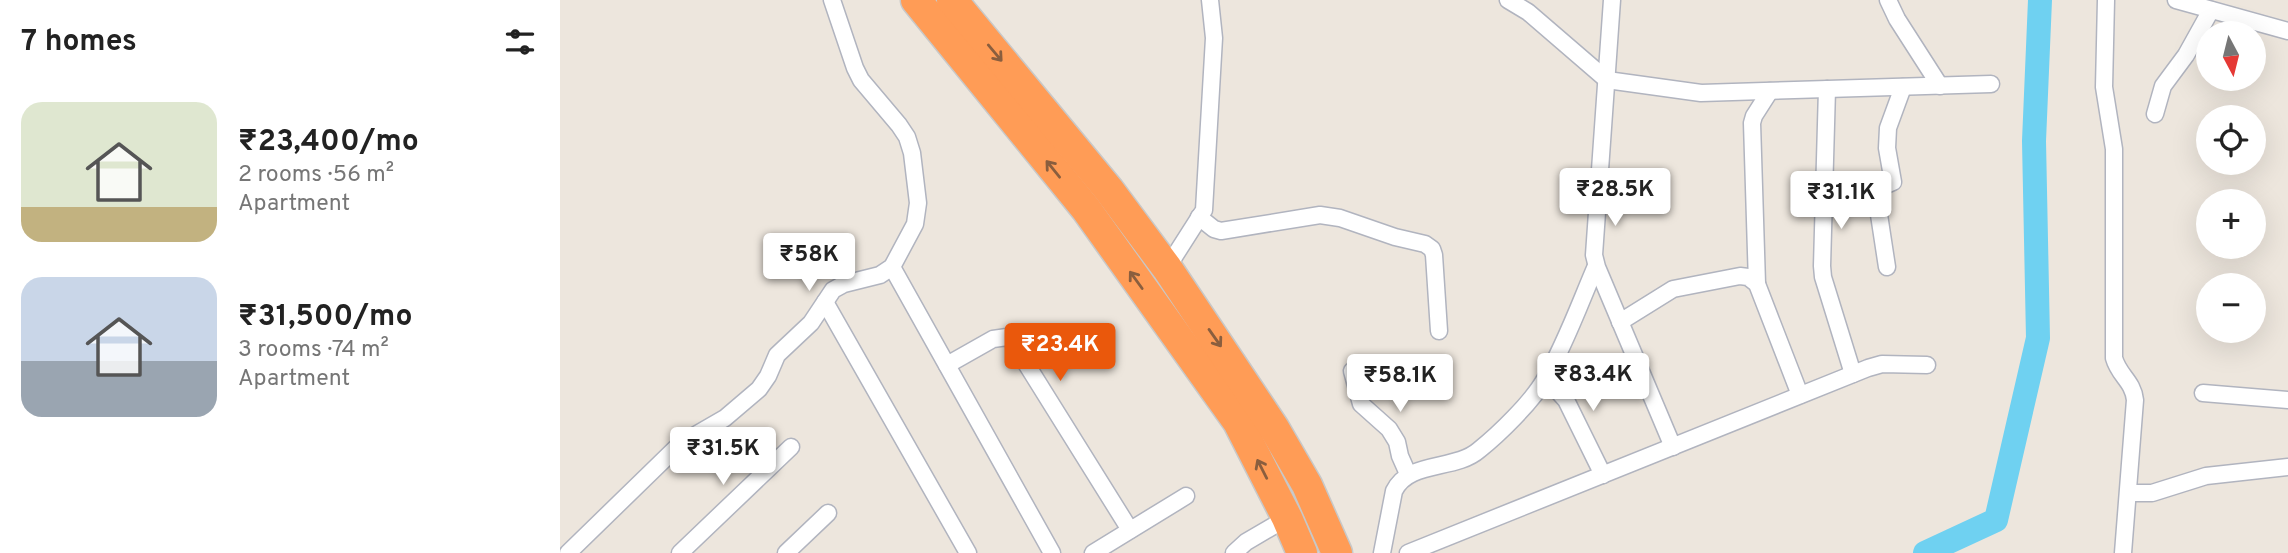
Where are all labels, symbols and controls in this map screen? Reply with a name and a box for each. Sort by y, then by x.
north arrow [2196,21,2266,91]
map controls [2196,21,2266,343]
icon: filters [501,23,539,61]
text: 7 homes [21,24,137,61]
one-way arrow [987,43,1003,61]
button: locate [2196,105,2266,175]
text: ₹23,400/mo [238,124,419,161]
icon: home [77,130,161,214]
one-way arrow [1045,160,1061,178]
text: 2 rooms · 56 m² [238,161,394,190]
pin: ₹28.5K [1558,168,1672,228]
pin: ₹31.1K [1784,172,1898,231]
text: ₹28.5K [1575,176,1655,205]
text: ₹31.1K [1806,179,1876,208]
button: + [2196,189,2266,259]
text: Apartment [238,190,350,219]
pin: ₹58K [768,233,850,293]
text: ₹58K [779,241,839,270]
one-way arrow [1129,271,1144,290]
button: − [2196,273,2266,343]
text: ₹31,500/mo [238,299,412,336]
icon: home [77,305,161,389]
pin: ₹23.4K [1003,324,1117,383]
one-way arrow [1208,328,1223,347]
text: ₹23.4K [1020,331,1100,360]
text: 3 rooms · 74 m² [238,336,389,365]
pin: ₹58.1K [1343,354,1457,414]
pin: ₹83.4K [1536,354,1650,413]
text: ₹83.4K [1553,361,1633,390]
text: ₹58.1K [1363,362,1437,391]
text: Apartment [238,365,350,394]
pin: ₹31.5K [666,428,780,487]
text: ₹31.5K [686,435,760,464]
one-way arrow [1254,459,1268,480]

